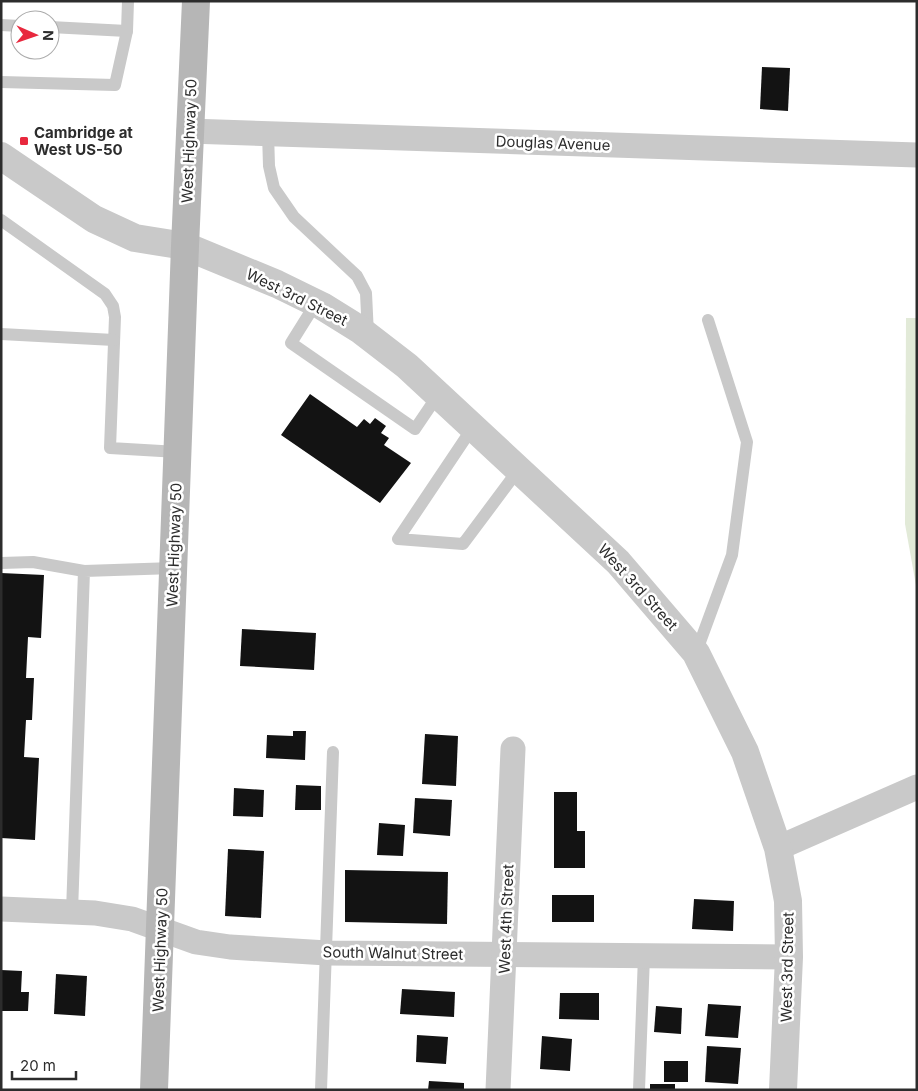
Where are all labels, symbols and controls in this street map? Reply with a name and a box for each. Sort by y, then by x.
north arrow [10,10,60,60]
text: N [40,30,57,41]
street label: West Highway 50 [177,79,201,203]
place label: Cambridge at West US-50 [34,123,133,159]
street label: Douglas Avenue [495,132,611,154]
marker: Cambridge at West US-50 [18,135,30,147]
street label: West 3rd Street [243,264,351,330]
street label: West Highway 50 [162,483,186,607]
street label: West 3rd Street [594,540,682,634]
street label: West 4th Street [495,864,517,974]
street label: West Highway 50 [148,888,172,1012]
street label: West 3rd Street [777,912,797,1022]
street label: South Walnut Street [322,942,464,964]
scale bar [12,1048,76,1080]
text: 20 m [20,1056,56,1075]

